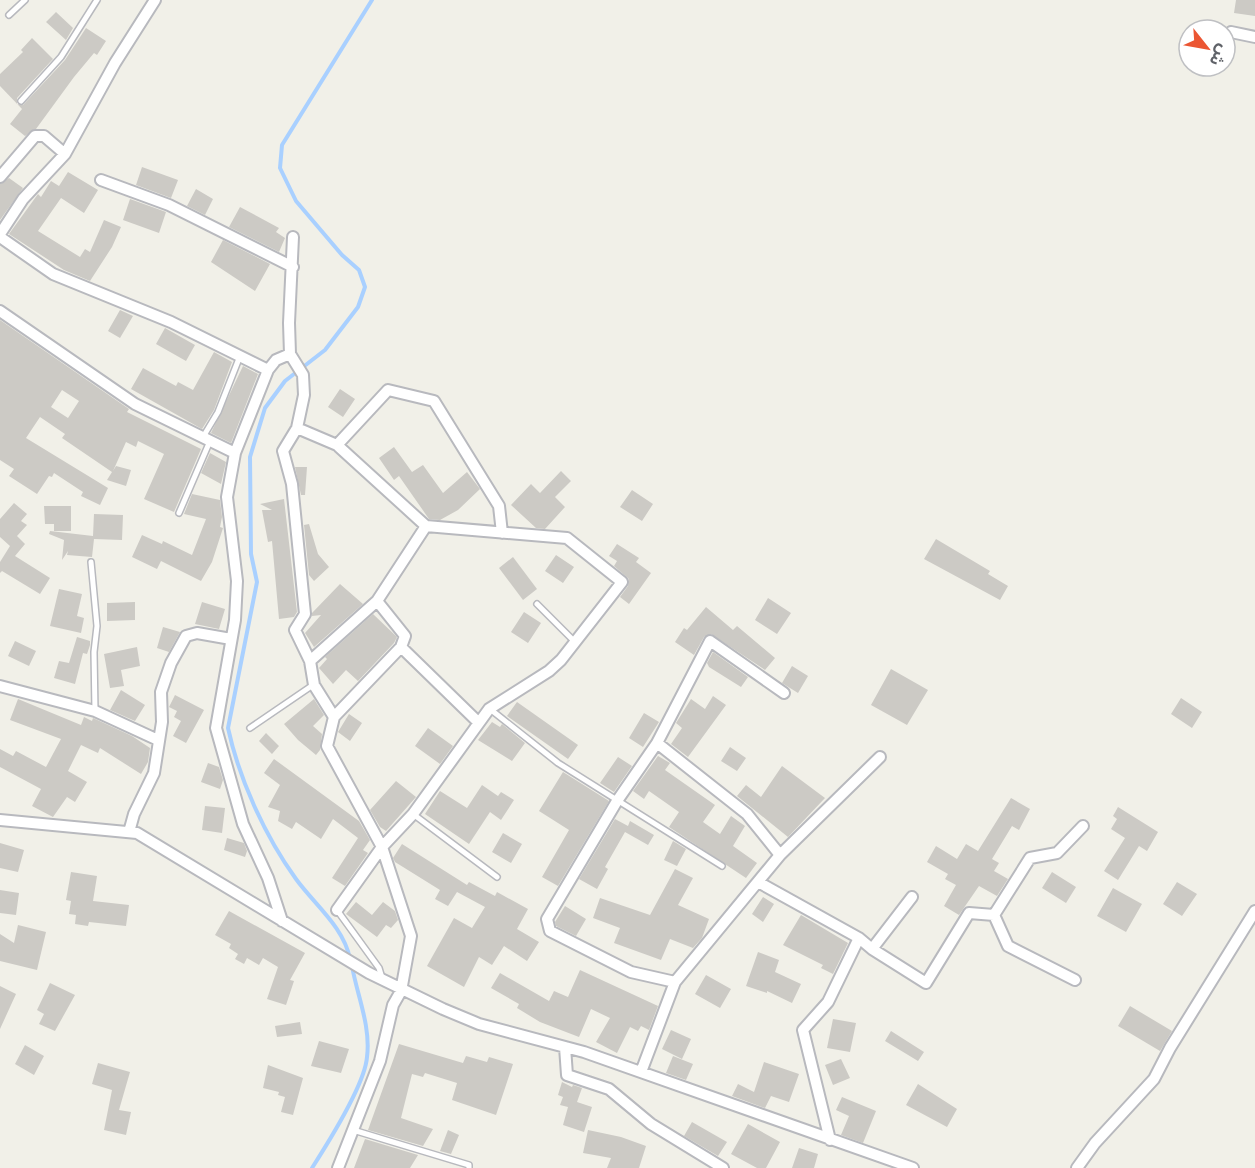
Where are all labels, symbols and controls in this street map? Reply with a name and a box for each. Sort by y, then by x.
north arrow [1177,18,1237,78]
text: ش [1206,41,1234,70]

